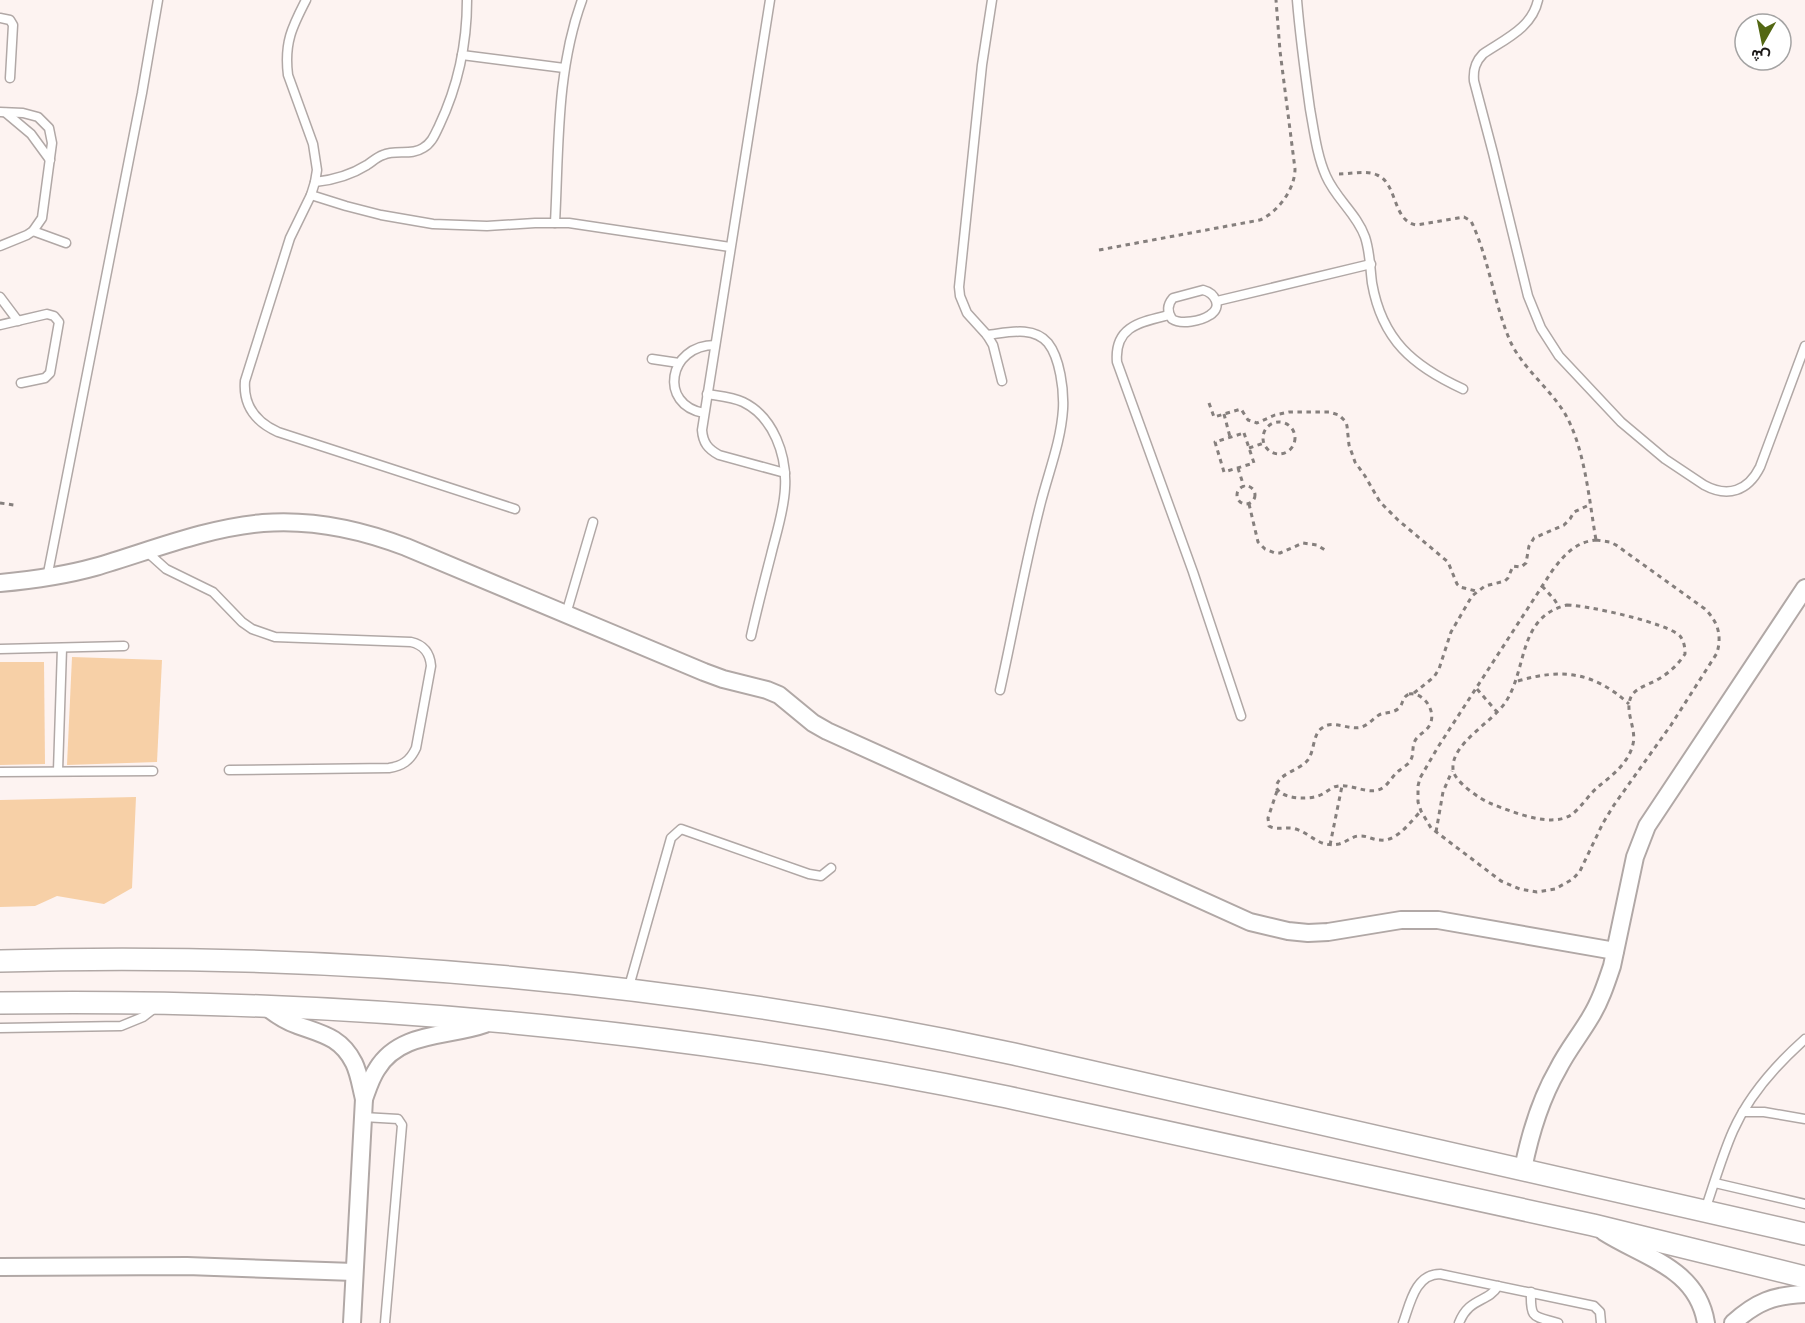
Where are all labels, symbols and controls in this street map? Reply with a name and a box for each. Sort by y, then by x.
north arrow [1733,12,1793,72]
text: ش [1750,44,1772,67]

